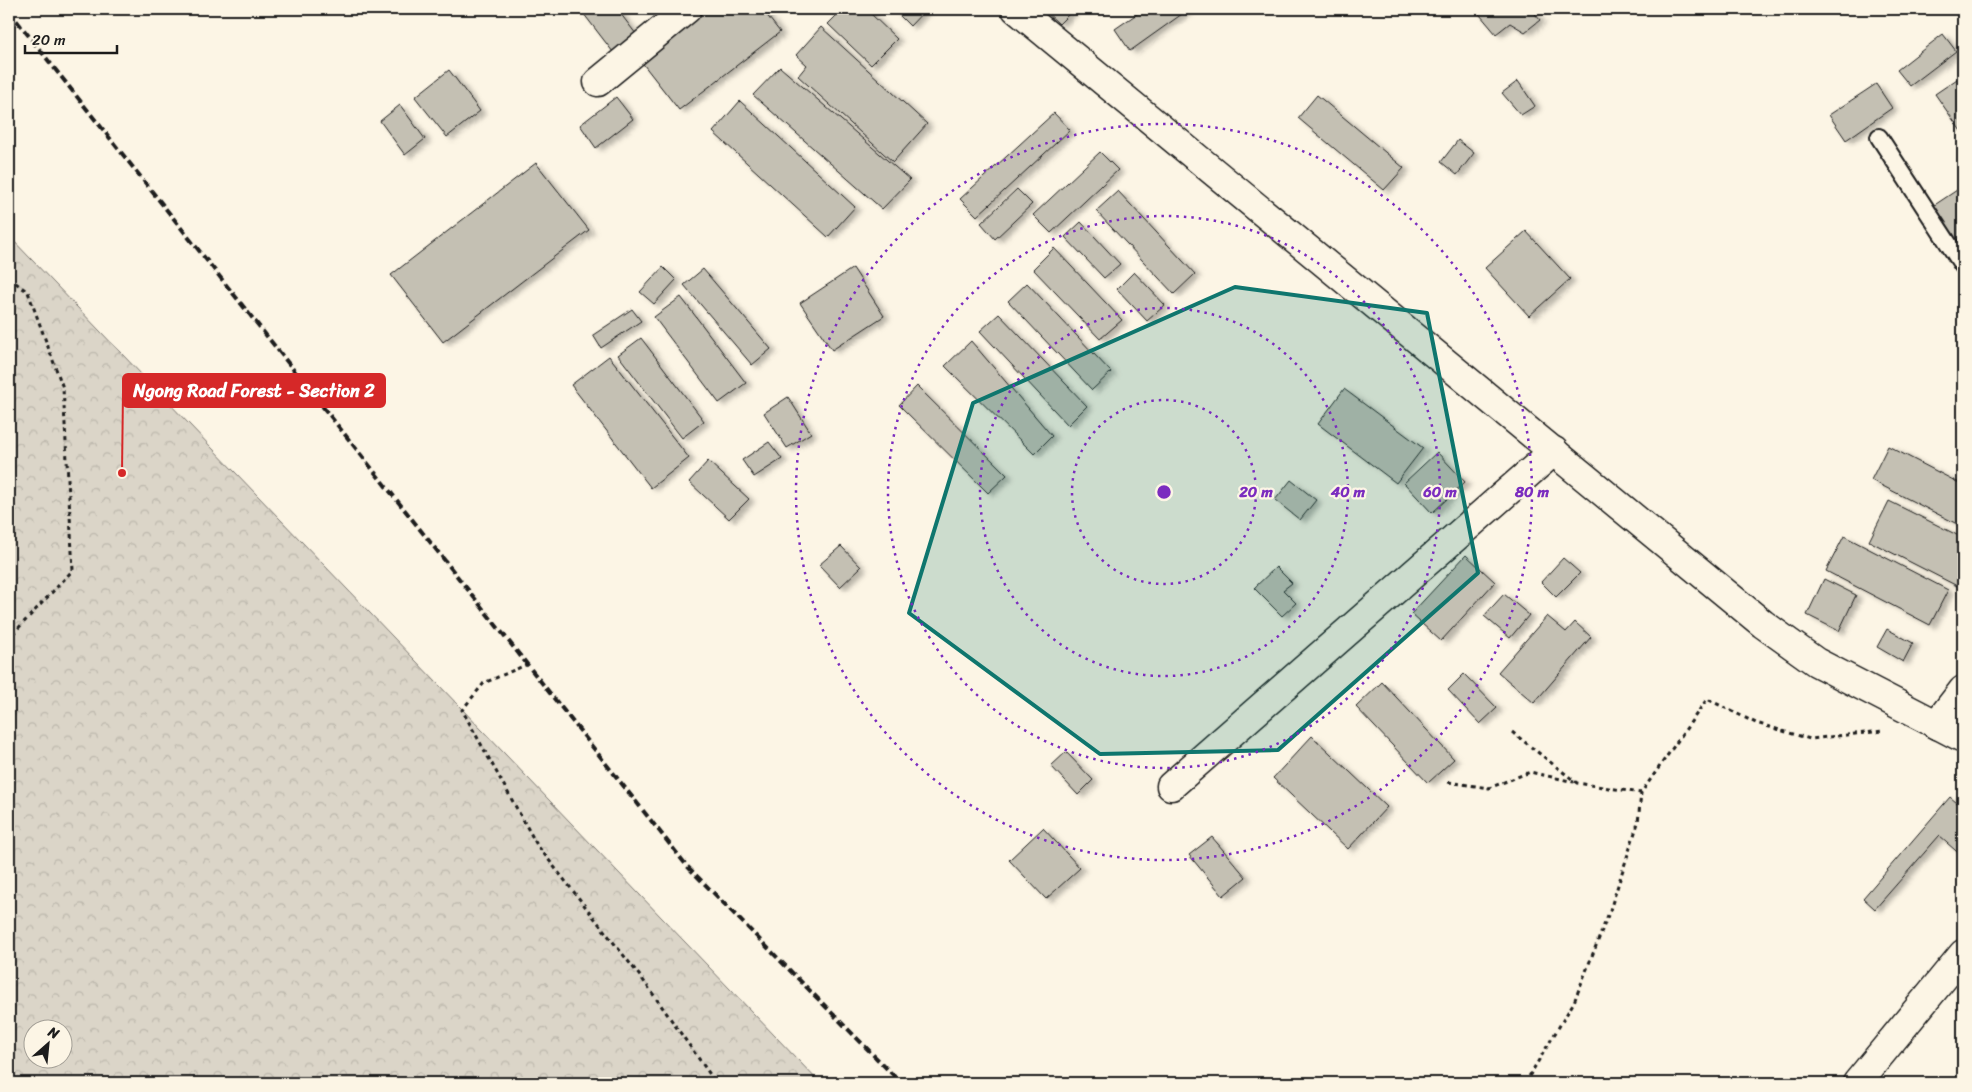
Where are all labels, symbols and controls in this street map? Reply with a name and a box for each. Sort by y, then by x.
scale bar [25,22,118,54]
text: 20 m [32,27,66,53]
callout: Ngong Road Forest - Section 2 [123,374,385,407]
text: Ngong Road Forest - Section 2 [132,375,375,407]
text: 20 m [1238,479,1273,505]
text: 40 m [1330,479,1366,505]
text: 60 m [1422,479,1457,505]
text: 80 m [1514,479,1549,505]
centre of rings [1155,483,1173,501]
text: N [43,1019,64,1046]
north arrow [22,1020,72,1070]

